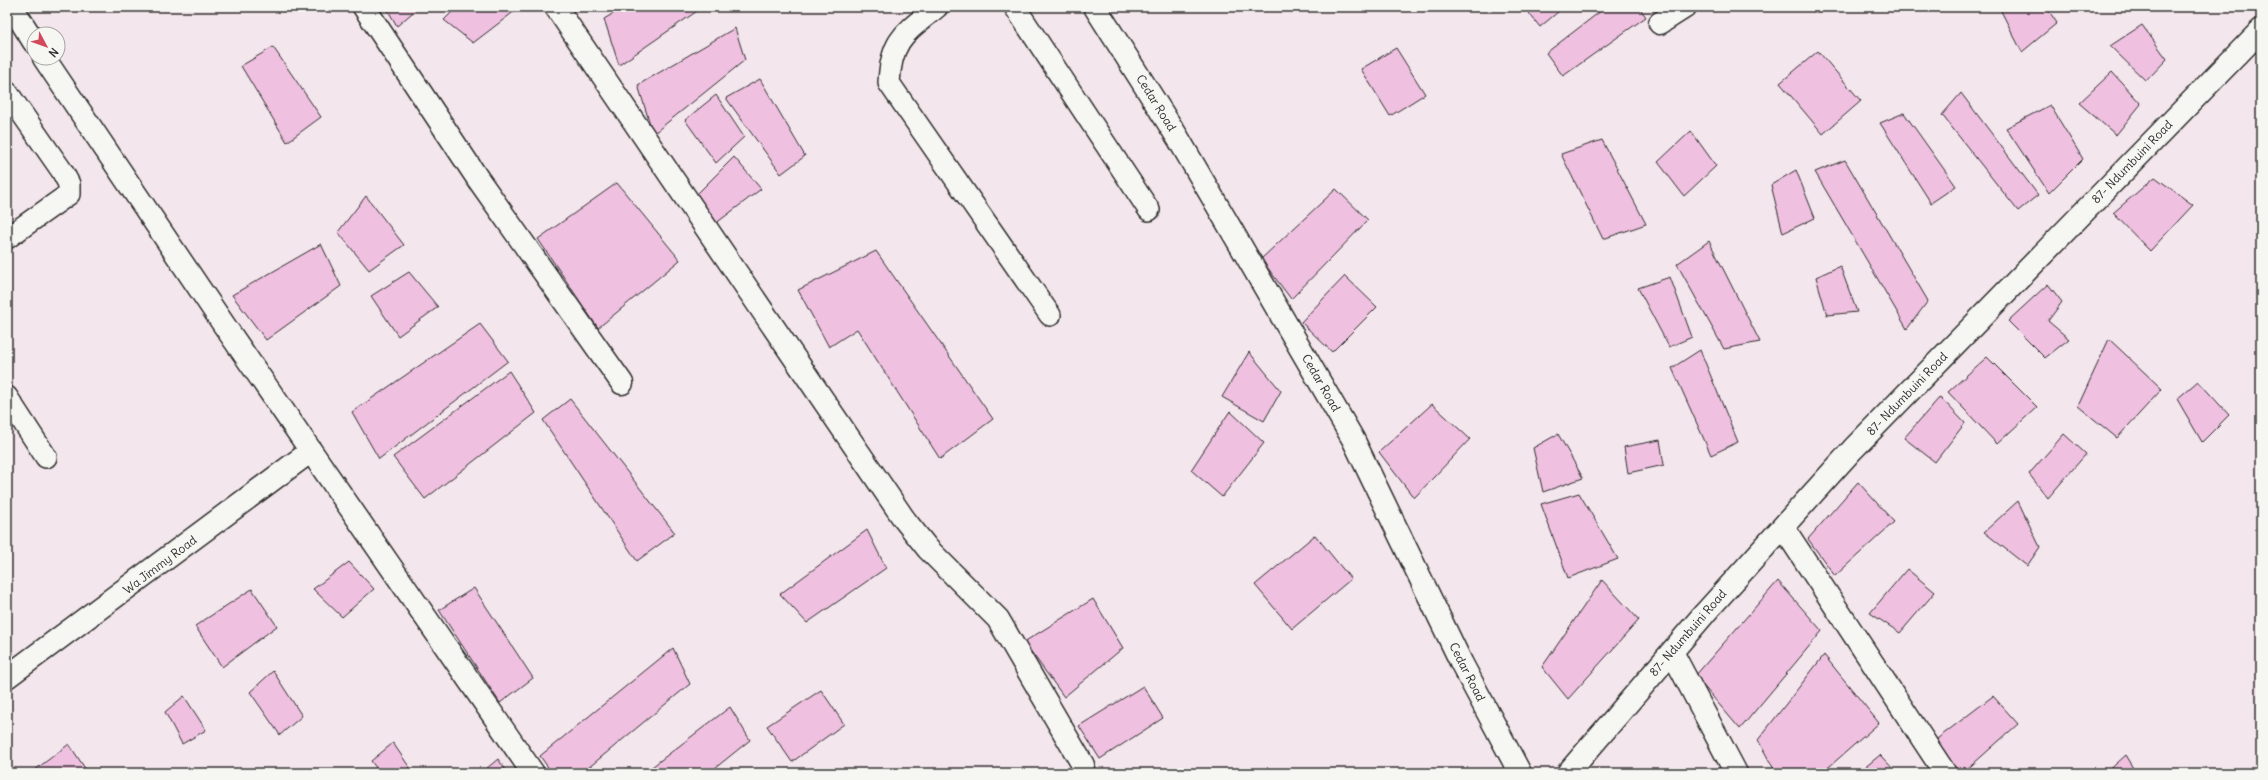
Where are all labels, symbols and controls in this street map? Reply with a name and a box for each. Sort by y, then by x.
north arrow [26,26,66,66]
text: N [46,45,61,60]
street label: Cedar Road [1133,72,1180,134]
street label: 87- Ndumbuini Road [2088,117,2175,206]
street label: 87- Ndumbuini Road [1863,349,1950,438]
street label: Cedar Road [1299,351,1344,414]
street label: Wa Jimmy Road [120,532,199,597]
street label: 87- Ndumbuini Road [1646,586,1729,679]
street label: Cedar Road [1446,640,1489,704]

